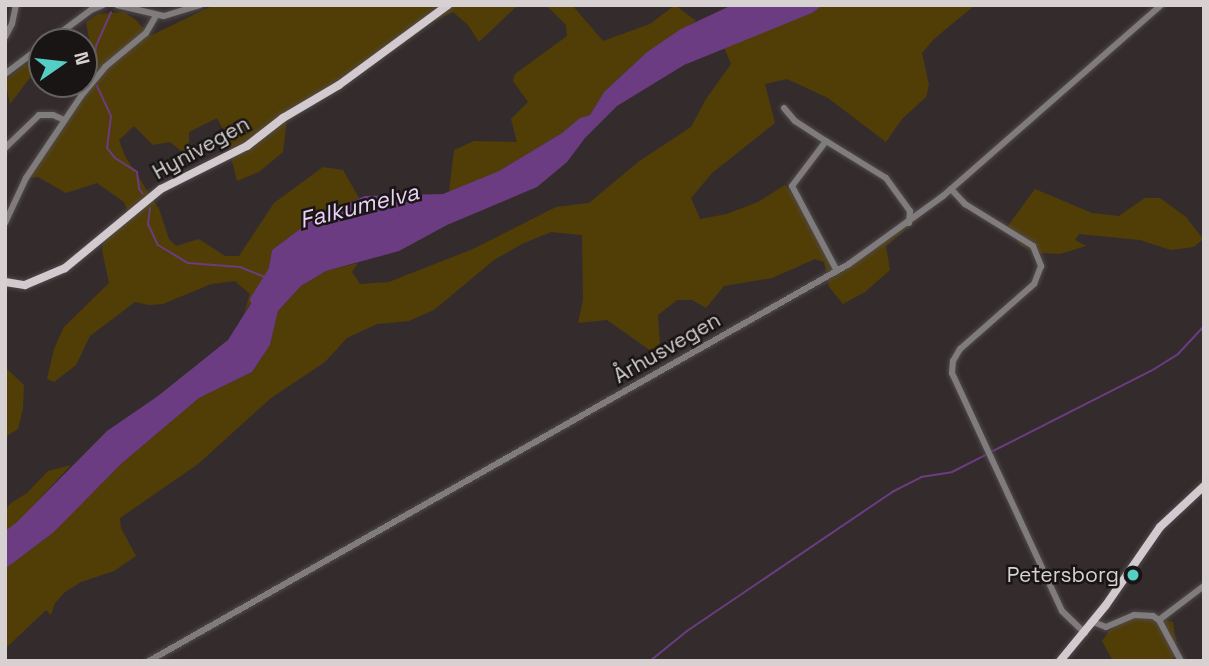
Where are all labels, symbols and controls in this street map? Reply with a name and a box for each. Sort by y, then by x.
north arrow [28,28,98,98]
text: N [68,49,96,67]
street label: Hynivegen [148,111,254,185]
water label: Falkumelva [297,178,421,234]
street label: Århusvegen [609,307,725,389]
place label: Petersborg [1007,562,1119,588]
marker: Petersborg [1125,567,1141,583]

